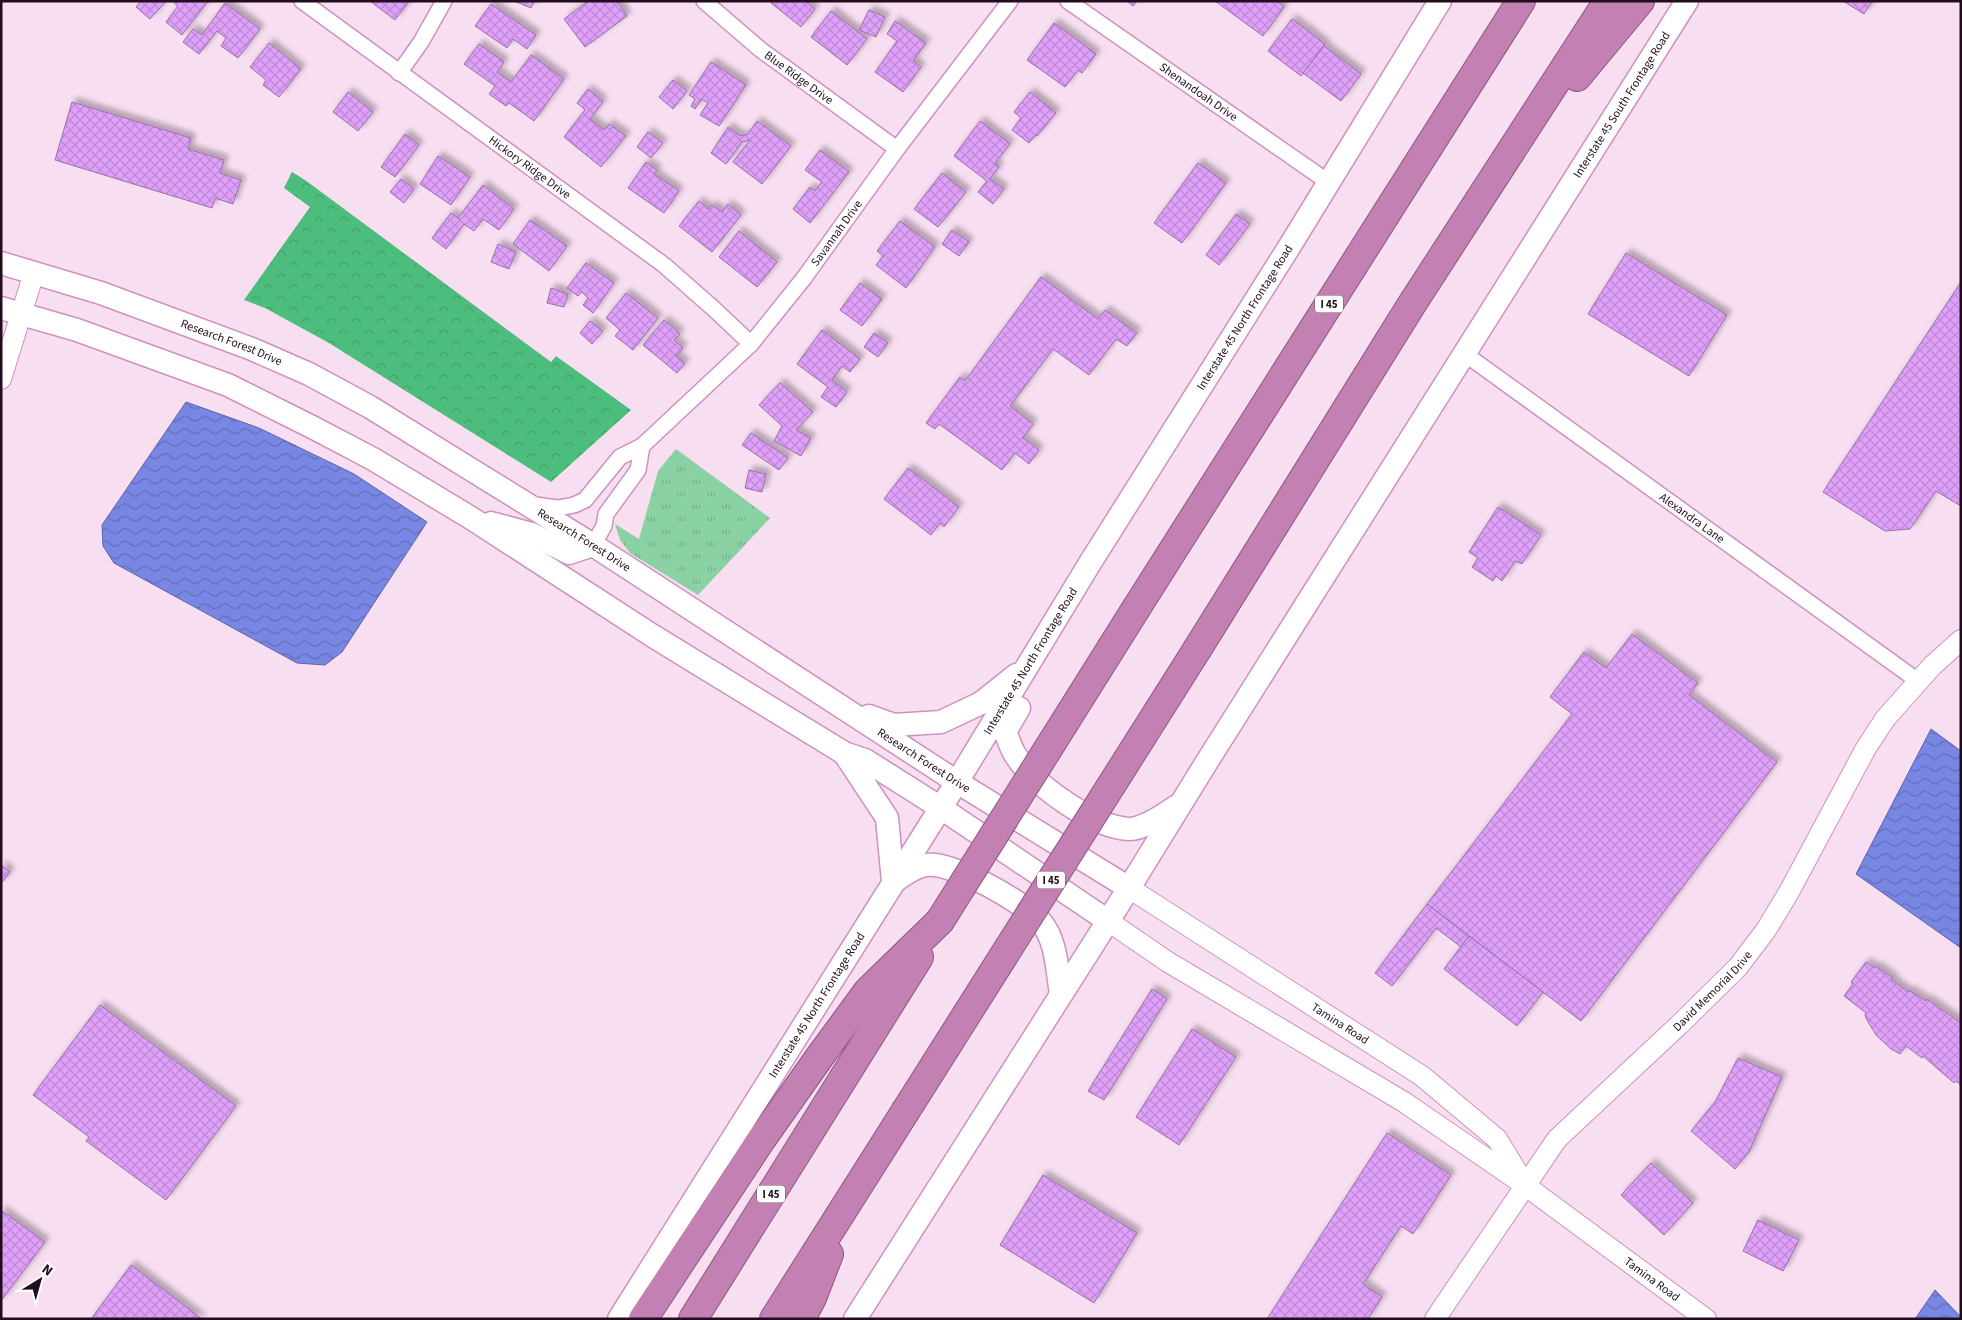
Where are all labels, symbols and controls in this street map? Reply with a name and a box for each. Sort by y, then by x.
street label: Interstate 45 South Frontage Road [1569,29,1675,181]
street label: Blue Ridge Drive [761,47,837,109]
street label: Shenandoah Drive [1156,59,1241,126]
street label: Hickory Ridge Drive [485,132,574,203]
street label: Savannah Drive [807,197,867,270]
street label: Interstate 45 North Frontage Road [1193,242,1297,394]
road number: I 45 [1315,296,1343,312]
street label: Research Forest Drive [178,315,285,370]
street label: Alexandra Lane [1656,489,1728,548]
street label: Research Forest Drive [534,504,634,576]
street label: Interstate 45 North Frontage Road [980,585,1082,738]
street label: Research Forest Drive [874,724,973,797]
road number: I 45 [1037,872,1065,888]
street label: Interstate 45 North Frontage Road [765,929,869,1081]
street label: David Memorial Drive [1669,948,1756,1036]
street label: Tamina Road [1308,999,1372,1049]
road number: I 45 [757,1186,785,1202]
street label: Tamina Road [1620,1253,1683,1306]
north arrow [15,1255,65,1305]
text: N [37,1260,57,1281]

